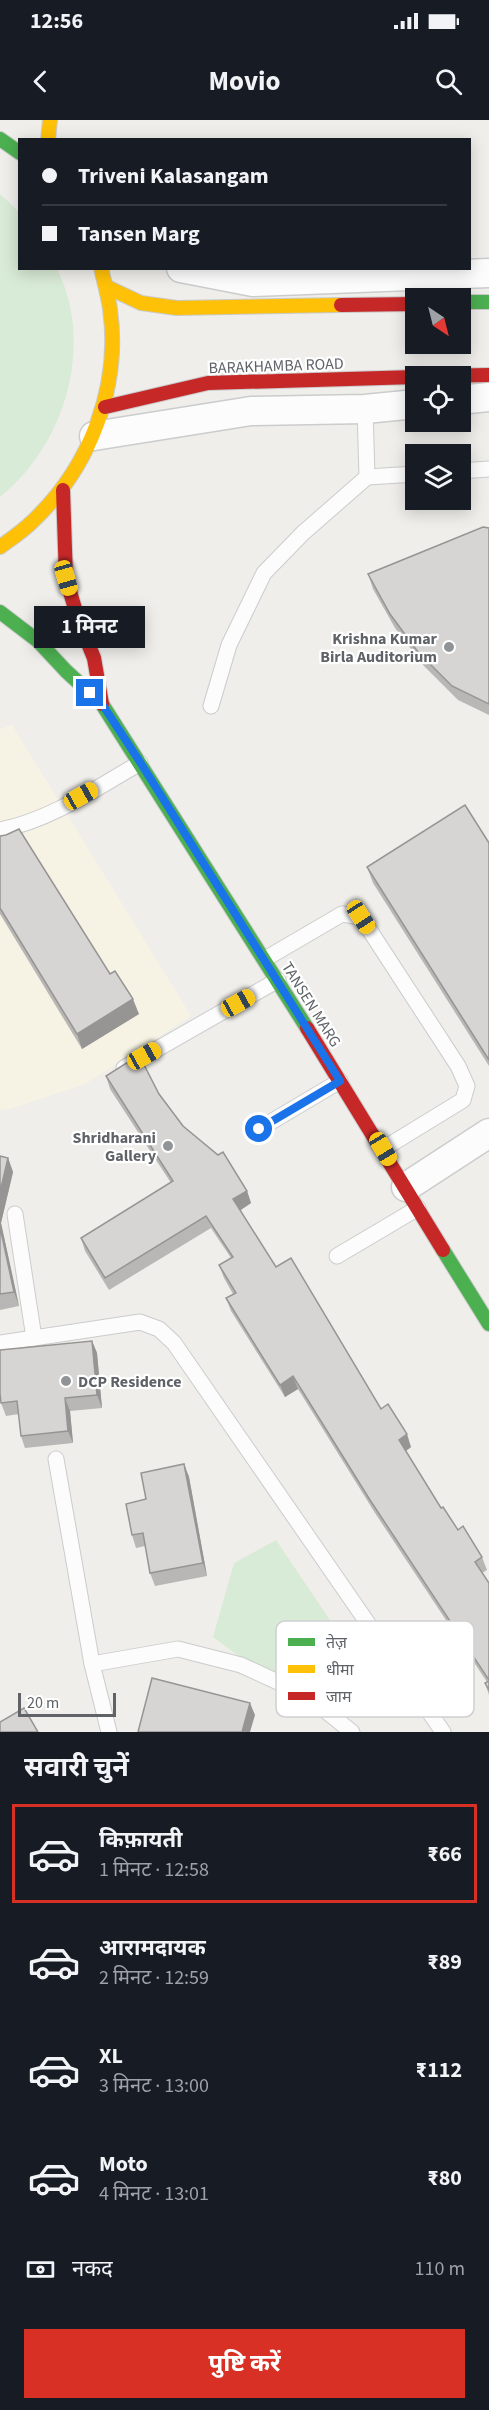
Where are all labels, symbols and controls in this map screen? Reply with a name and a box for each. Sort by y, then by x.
text: 12:56 [30,5,83,37]
text: Movio [209,62,280,101]
icon: back [24,65,57,98]
icon: search [432,65,465,98]
text: Triveni Kalasangam [78,160,269,192]
text: Tansen Marg [78,218,200,250]
north arrow [405,288,471,354]
map controls [405,288,471,510]
street label: BARAKHAMBA ROAD [208,353,344,379]
button: locate [405,366,471,432]
button: layers [405,444,471,510]
car [52,558,80,598]
callout: 1 मिनट [34,606,146,648]
text: 1 मिनट [61,613,118,641]
place label: Krishna Kumar Birla Auditorium [320,628,438,668]
marker: Krishna Kumar Birla Auditorium [442,640,456,654]
route end [76,679,103,706]
car [61,779,101,813]
car [344,897,378,937]
street label: TANSEN MARG [276,958,346,1051]
car [218,986,258,1020]
car [124,1039,164,1073]
route start [245,1115,272,1142]
place label: Shridharani Gallery [73,1127,157,1167]
car [366,1129,400,1169]
marker: Shridharani Gallery [161,1139,175,1153]
place label: DCP Residence [78,1371,182,1393]
marker: DCP Residence [59,1374,73,1388]
legend [276,1621,474,1717]
text: तेज़ [326,1632,348,1654]
text: धीमा [326,1659,355,1681]
text: जाम [326,1686,352,1708]
scale bar [18,1690,116,1718]
text: 20 m [27,1692,59,1714]
text: सवारी चुनें [24,1748,129,1787]
text: किफ़ायती [99,1824,183,1856]
icon: car [27,1827,81,1881]
text: ₹66 [427,1838,462,1870]
text: 1 मिनट · 12:58 [99,1856,209,1884]
text: आरामदायक [99,1932,206,1964]
icon: car [27,1935,81,1989]
text: ₹89 [427,1946,462,1978]
text: 2 मिनट · 12:59 [99,1964,209,1992]
text: XL [99,2040,123,2072]
icon: car [27,2043,81,2097]
text: ₹112 [416,2054,462,2086]
text: 3 मिनट · 13:00 [99,2072,209,2100]
text: Moto [99,2148,148,2180]
icon: car [27,2151,81,2205]
text: ₹80 [427,2162,462,2194]
text: 4 मिनट · 13:01 [99,2180,209,2208]
icon: cash [24,2253,57,2286]
text: नकद [72,2253,113,2285]
text: 110 m [415,2255,465,2283]
button: पुष्टि करें [24,2329,465,2398]

